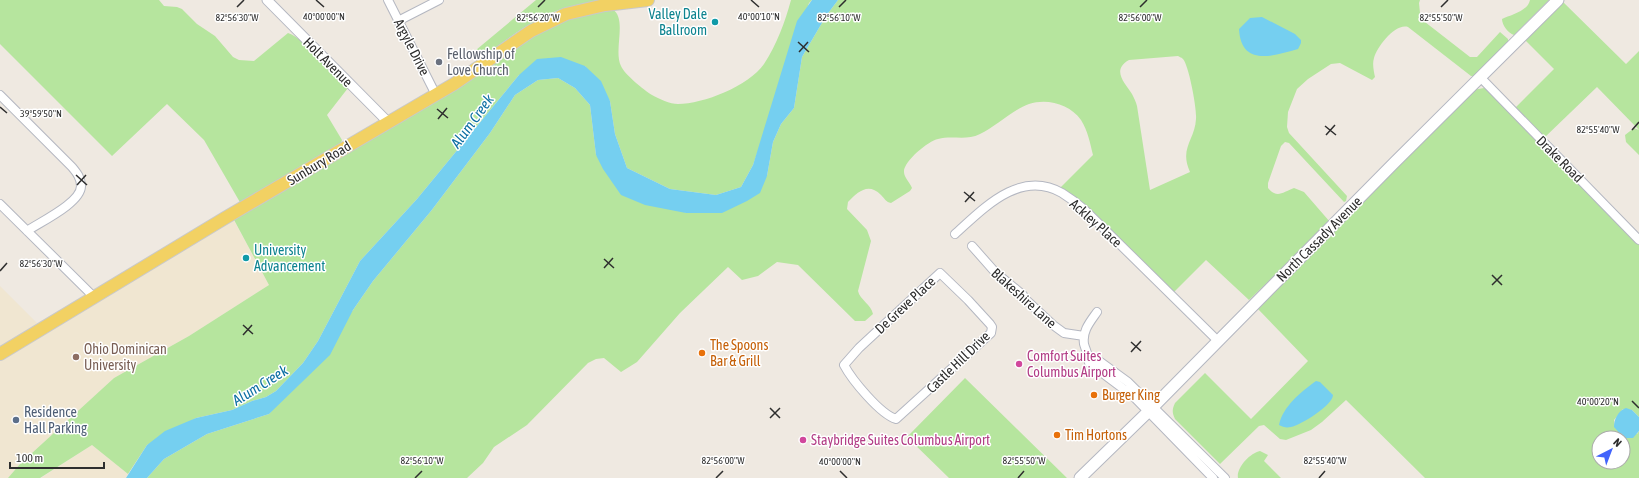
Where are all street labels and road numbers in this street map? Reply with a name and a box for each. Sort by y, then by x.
street label: Argyle Drive [391,16,433,78]
street label: Holt Avenue [300,34,356,90]
street label: Drake Road [1533,132,1587,186]
street label: Sunbury Road [284,138,354,188]
street label: North Cassady Avenue [1273,193,1365,285]
street label: Ackley Place [1067,196,1125,250]
street label: Blakeshire Lane [988,265,1060,331]
street label: De Greve Place [872,273,938,337]
street label: Castle Hill Drive [923,328,993,396]

